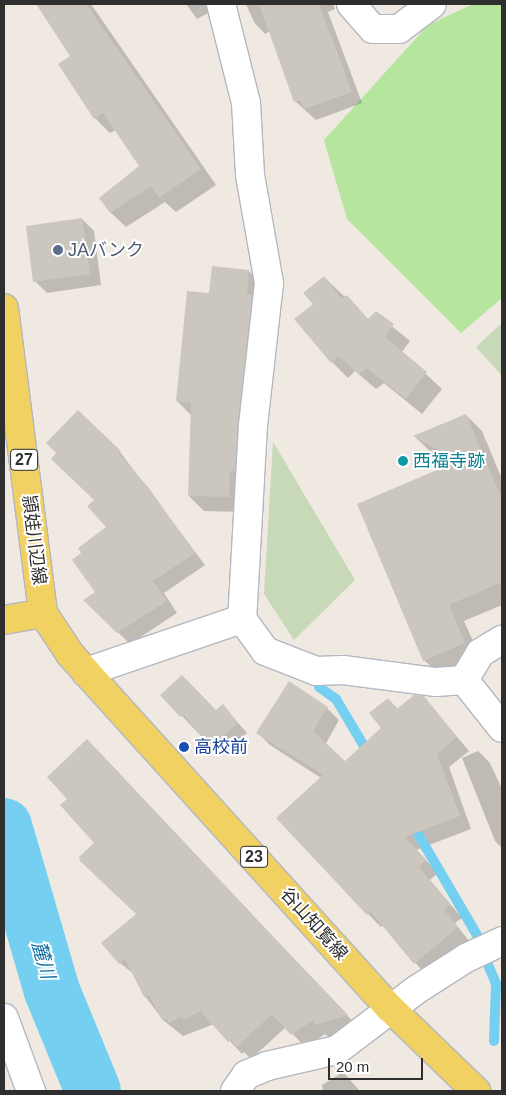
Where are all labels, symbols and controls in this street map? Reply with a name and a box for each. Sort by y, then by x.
place label: JAバンク [68,239,143,261]
marker: JAバンク [52,244,64,256]
road number: 27 [9,446,39,474]
place label: 西福寺跡 [413,450,485,472]
marker: 西福寺跡 [397,455,409,467]
street label: 頴娃川辺線 [18,494,50,586]
place label: 高校前 [194,736,248,758]
marker: 高校前 [178,741,190,753]
road number: 23 [239,844,269,870]
street label: 谷山知覧線 [276,883,352,965]
water label: 麓川 [27,939,59,981]
scale bar [331,1048,426,1080]
text: 20 m [336,1058,369,1075]

